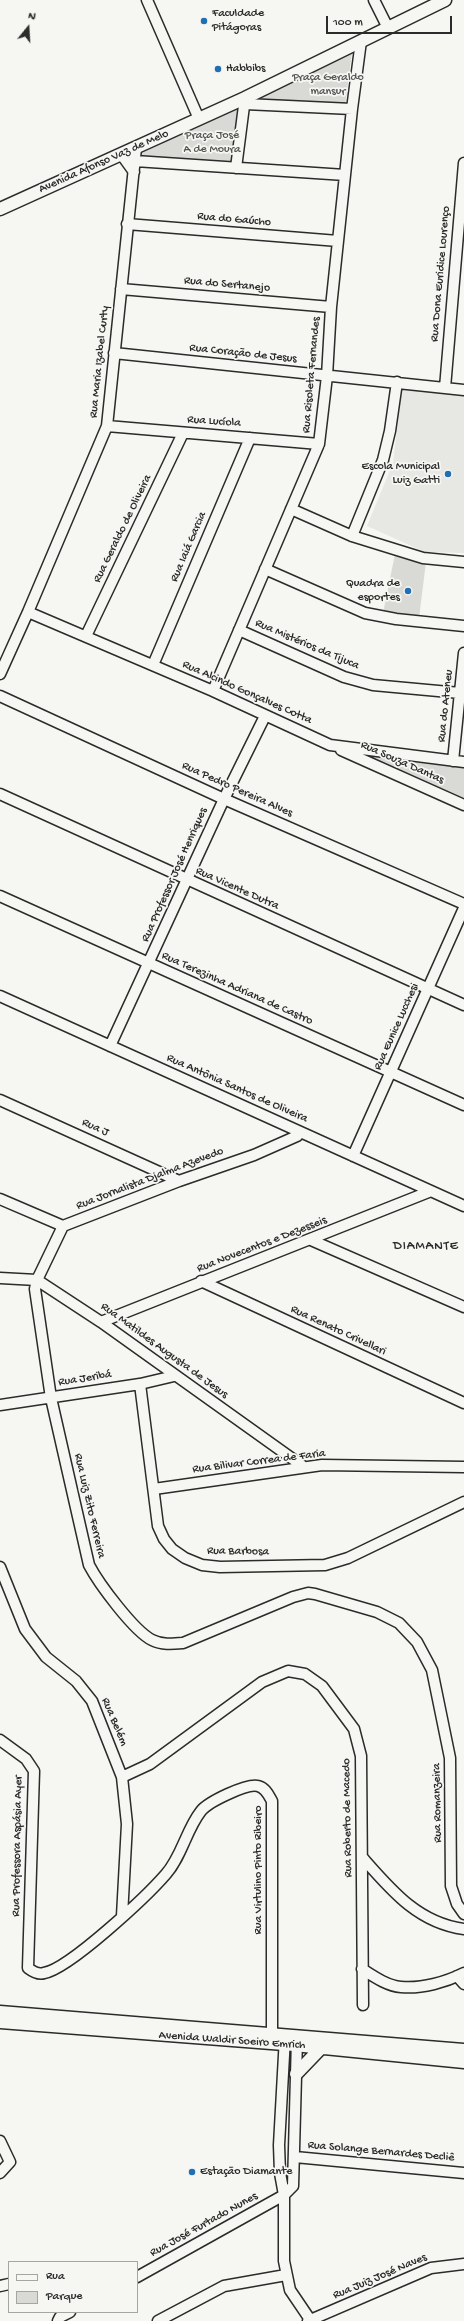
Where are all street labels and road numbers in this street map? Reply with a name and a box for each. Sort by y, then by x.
street label: Avenida Afonso Vaz de Melo [37,127,171,197]
street label: Rua Dona Euridice Lourenço [428,206,454,342]
street label: Rua do Gaúcho [196,210,272,230]
street label: Rua do Sertanejo [183,274,271,296]
street label: Rua Maria Izabel Curty [87,305,113,419]
street label: Rua Risoleta Fernandes [300,316,324,434]
street label: Rua Coração de Jesus [189,341,297,367]
street label: Rua Lucíola [187,413,241,431]
street label: Rua Geraldo de Oliveira [91,473,155,585]
street label: Rua Iaiá Garcia [168,510,210,584]
street label: Rua Mistérios da Tijuca [253,617,361,673]
street label: Rua Alcindo Gonçalves Cotta [180,658,314,728]
street label: Rua do Ateneu [435,669,457,743]
street label: Rua Souza Dantas [358,738,446,788]
street label: Rua Pedro Pereira Alves [179,759,295,821]
street label: Rua Professor José Henriques [139,806,211,944]
street label: Rua Vicente Dutra [193,864,281,914]
street label: Rua Terezinha Adriana de Castro [159,949,315,1029]
street label: Rua Eunice Lucchesi [371,981,423,1073]
street label: Rua Antônia Santos de Oliveira [164,1051,310,1127]
street label: Rua J [79,1116,111,1140]
street label: Rua Jornalista Djalma Azevedo [74,1144,226,1214]
street label: Rua Novecentos e Dezesseis [195,1214,329,1276]
street label: Rua Matildes Augusta de Jesus [97,1300,231,1402]
street label: Rua Renato Crivellari [288,1303,388,1359]
street label: Rua Jeribá [57,1368,113,1390]
street label: Rua Bilivar Correa de Faria [192,1447,326,1477]
street label: Rua Luiz Zito Ferreira [70,1452,108,1560]
street label: Rua Barbosa [207,1544,269,1560]
street label: Rua Belém [97,1696,131,1748]
street label: Rua Roberto de Macedo [340,1758,356,1878]
street label: Rua Romanzeira [430,1763,446,1843]
street label: Rua Professora Aspásia Ayer [10,1775,26,1917]
street label: Rua Virtulino Pinto Ribeiro [252,1806,266,1934]
street label: Avenida Waldir Soeiro Emrich [158,2029,306,2053]
street label: Rua Solange Bernardes Decliê [307,2138,455,2166]
street label: Rua José Furtado Nunes [148,2189,260,2261]
street label: Rua Juiz José Naves [331,2251,429,2303]

